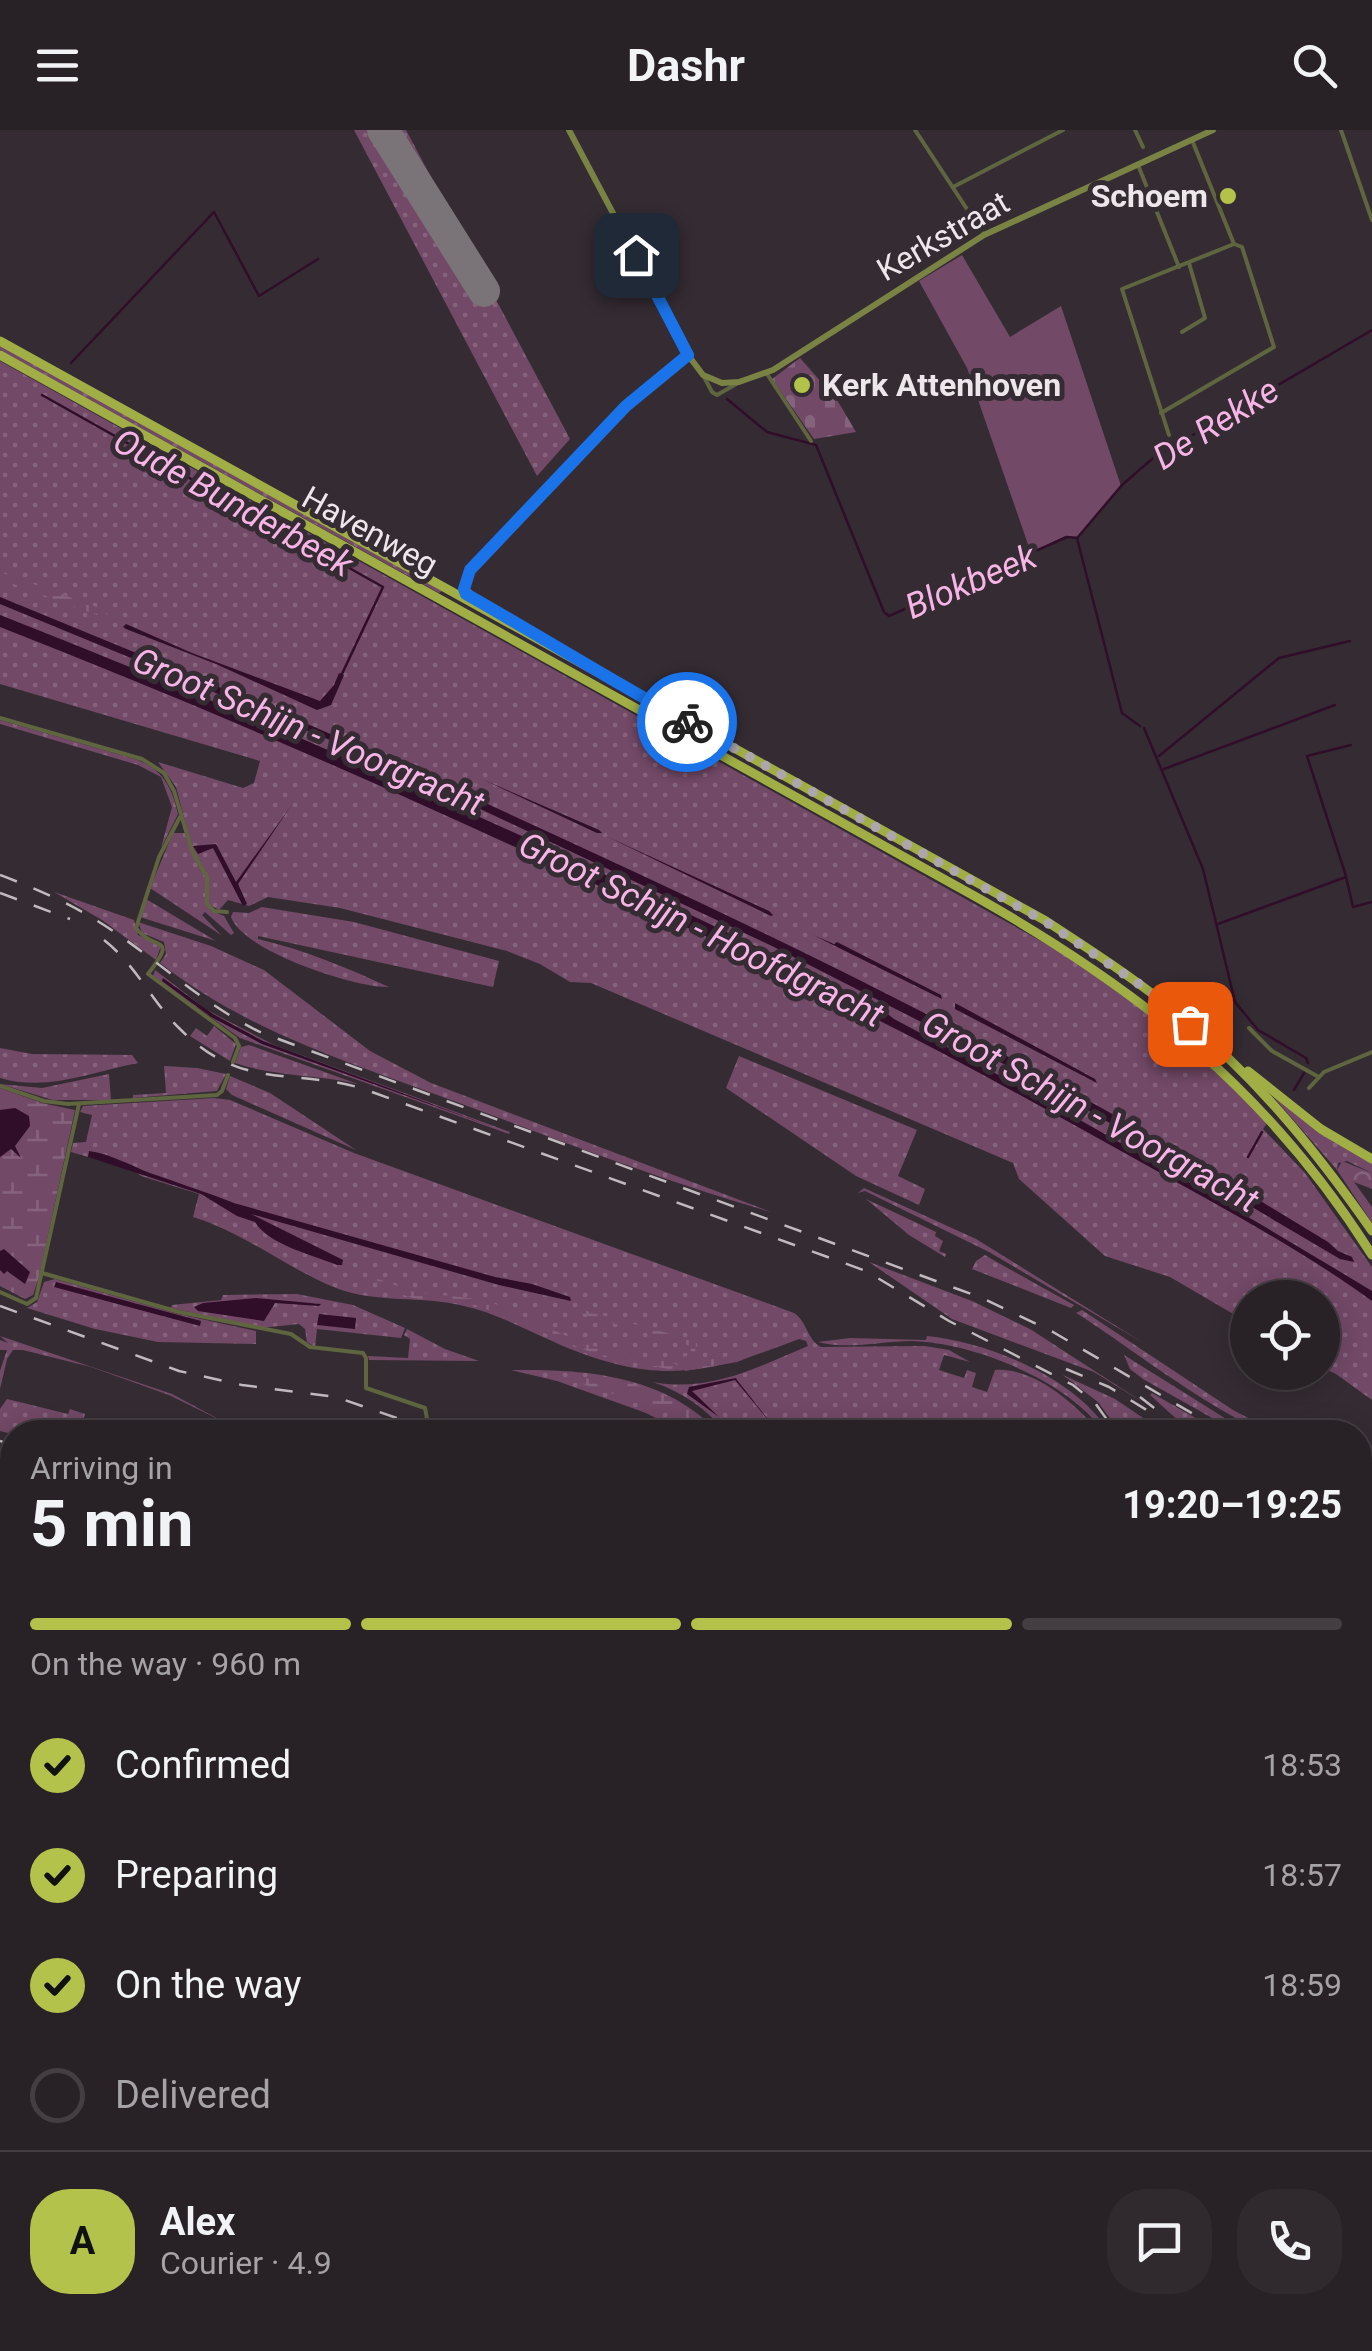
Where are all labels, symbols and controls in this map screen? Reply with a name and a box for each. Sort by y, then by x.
icon: menu [30,38,85,93]
icon: search [1287,38,1342,93]
text: Dashr [627,39,745,92]
place label: Schoem [1091,177,1208,215]
street label: Kerkstraat [870,183,1016,289]
marker: Schoem [1217,185,1239,207]
pin [594,213,679,298]
icon: home [609,228,664,283]
place label: Kerk Attenhoven [822,366,1061,404]
water label: De Rekke [1146,370,1286,478]
marker: Kerk Attenhoven [791,374,813,396]
water label: Oude Bunderbeek [106,420,361,586]
street label: Havenweg [296,478,444,584]
water label: Blokbeek [899,536,1043,628]
water label: Groot Schijn - Voorgracht [126,639,491,825]
courier [637,672,737,772]
icon: bike [660,695,715,750]
water label: Groot Schijn - Hoofdgracht [512,824,891,1037]
pin [1148,982,1233,1067]
icon: bag [1163,997,1218,1052]
water label: Groot Schijn - Voorgracht [915,1003,1266,1222]
map controls [1230,1280,1340,1390]
button: locate [1230,1280,1340,1390]
text: Arriving in [30,1449,173,1487]
text: 19:20–19:25 [1122,1483,1342,1527]
text: 5 min [30,1486,193,1562]
text: On the way · 960 m [30,1645,301,1683]
icon: check [30,1738,85,1793]
text: Confirmed [115,1743,291,1787]
text: 18:53 [1262,1746,1342,1784]
icon: check [30,1848,85,1903]
text: Preparing [115,1853,278,1897]
text: 18:57 [1262,1856,1342,1894]
icon: check [30,1958,85,2013]
text: On the way [115,1963,301,2007]
text: 18:59 [1262,1966,1342,2004]
text: Delivered [115,2073,271,2117]
button: chat [1107,2189,1212,2294]
button: phone [1237,2189,1342,2294]
text: Alex [160,2200,235,2244]
text: A [70,2219,95,2263]
text: Courier · 4.9 [160,2244,332,2282]

